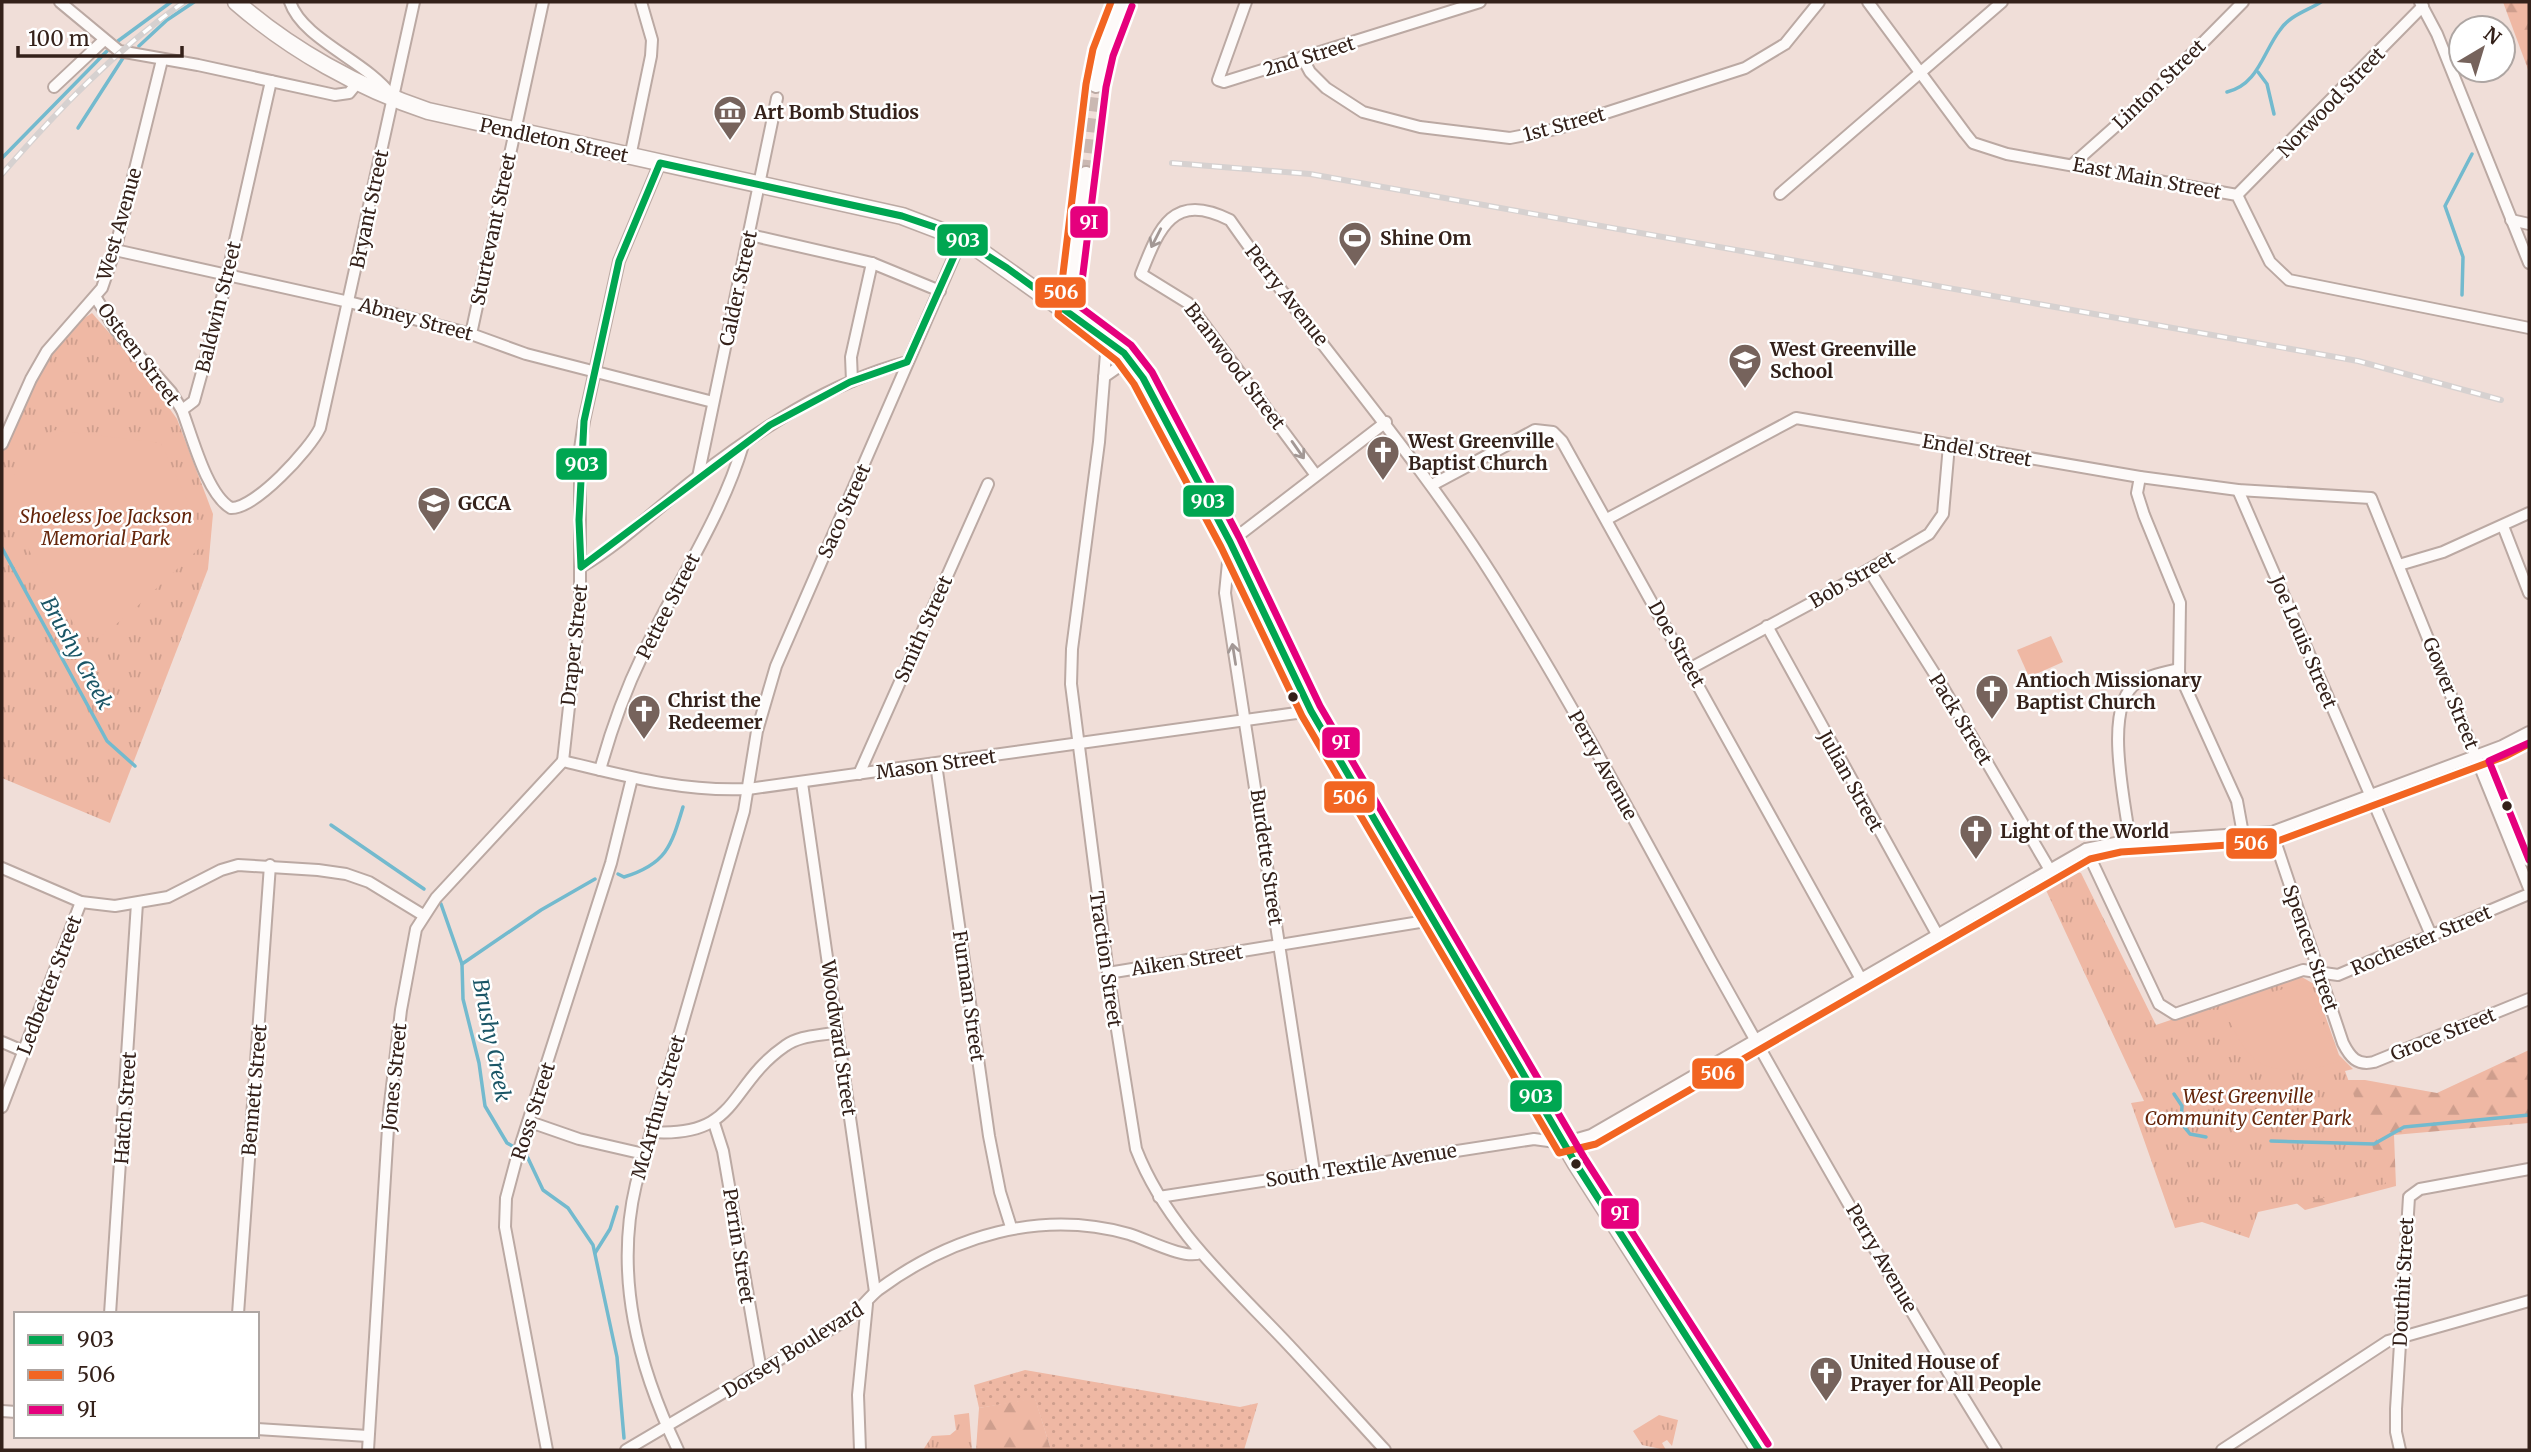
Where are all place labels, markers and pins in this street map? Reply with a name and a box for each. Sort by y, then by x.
museum icon: Art Bomb Studios [711,93,749,142]
place label: Art Bomb Studios [753,100,919,124]
sports icon: Shine Om [1336,219,1374,268]
place label: Shine Om [1380,226,1471,250]
place label: West Greenville School [1769,337,1916,383]
school or university icon: West Greenville School [1726,341,1764,390]
place label: West Greenville Baptist Church [1407,429,1554,475]
church icon: West Greenville Baptist Church [1364,433,1402,482]
school or university icon: GCCA [415,484,453,533]
place label: GCCA [458,491,511,515]
place label: Antioch Missionary Baptist Church [2015,668,2202,714]
church icon: Antioch Missionary Baptist Church [1973,672,2011,721]
place label: Christ the Redeemer [668,688,763,734]
unlabelled marker [1286,690,1300,704]
church icon: Christ the Redeemer [625,692,663,741]
unlabelled marker [2500,799,2514,813]
church icon: Light of the World [1957,812,1995,861]
place label: Light of the World [2000,819,2169,843]
unlabelled marker [1569,1157,1583,1171]
place label: United House of Prayer for All People [1850,1350,2041,1396]
church icon: United House of Prayer for All People [1807,1354,1845,1403]

